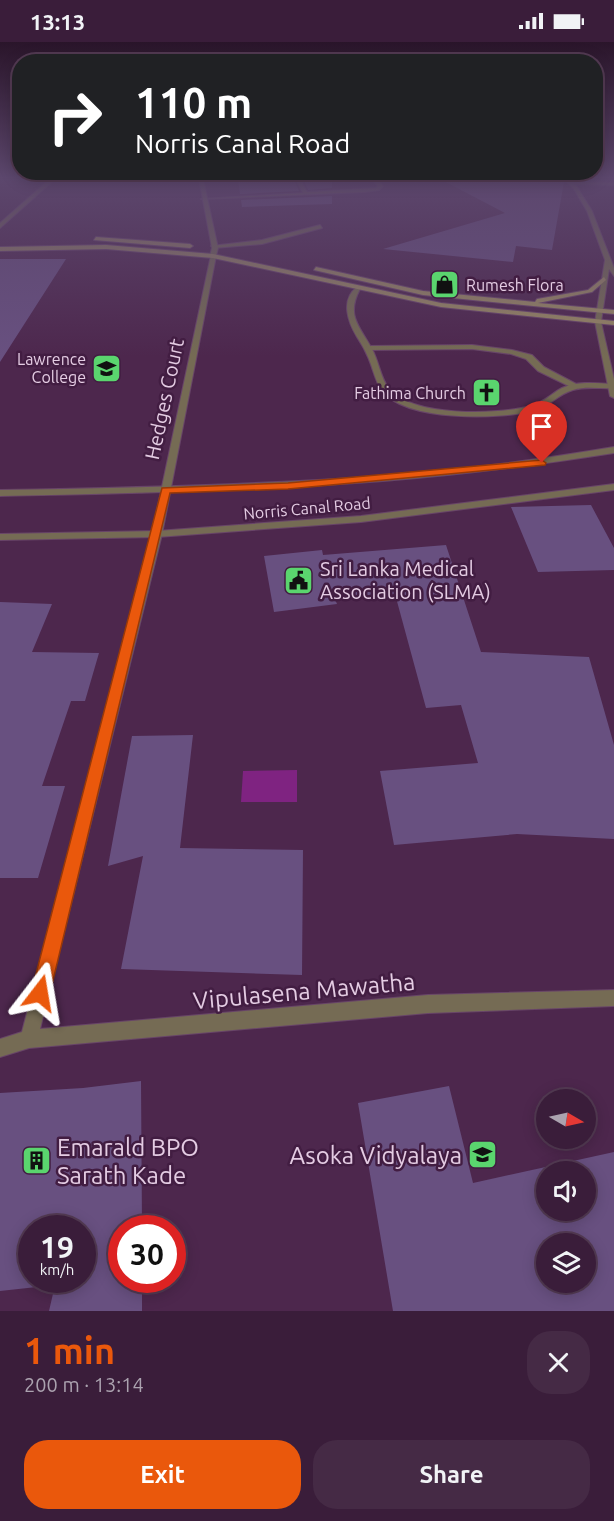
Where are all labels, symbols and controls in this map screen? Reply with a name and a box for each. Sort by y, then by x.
text: 13:13 [30,9,85,34]
icon: right [36,78,114,156]
text: 110 m [135,79,252,126]
text: Norris Canal Road [135,128,350,158]
shop icon: Rumesh Flora [429,269,461,301]
place label: Rumesh Flora [466,276,564,294]
street label: Hedges Court [140,336,188,462]
place label: Lawrence College [17,350,86,386]
school or university icon: Lawrence College [91,352,123,384]
church icon: Fathima Church [471,377,503,409]
place label: Fathima Church [354,384,466,402]
pin [516,401,567,463]
icon: arrive [525,410,558,443]
street label: Norris Canal Road [243,493,371,523]
place label: Sri Lanka Medical Association (SLMA) [320,557,491,603]
public building icon: Sri Lanka Medical Association (SLMA) [283,564,315,596]
position arrow [8.0,961,72.0,1025]
street label: Vipulasena Mawatha [192,968,416,1014]
north arrow [536,1089,596,1149]
map controls [536,1089,596,1293]
place label: Emarald BPO Sarath Kade [57,1134,199,1189]
school or university icon: Asoka Vidyalaya [467,1139,499,1171]
place label: Asoka Vidyalaya [289,1142,462,1169]
building icon: Emarald BPO Sarath Kade [20,1145,52,1177]
button: sound [536,1161,596,1221]
speed limit sign: 30 [108,1215,186,1293]
text: 19 [40,1230,74,1264]
button: layers [536,1233,596,1293]
text: km/h [40,1261,74,1278]
text: 1 min [24,1330,115,1371]
button: close [527,1331,590,1394]
text: 200 m · 13:14 [24,1373,144,1396]
button: Exit [24,1440,301,1509]
button: Share [313,1440,590,1509]

